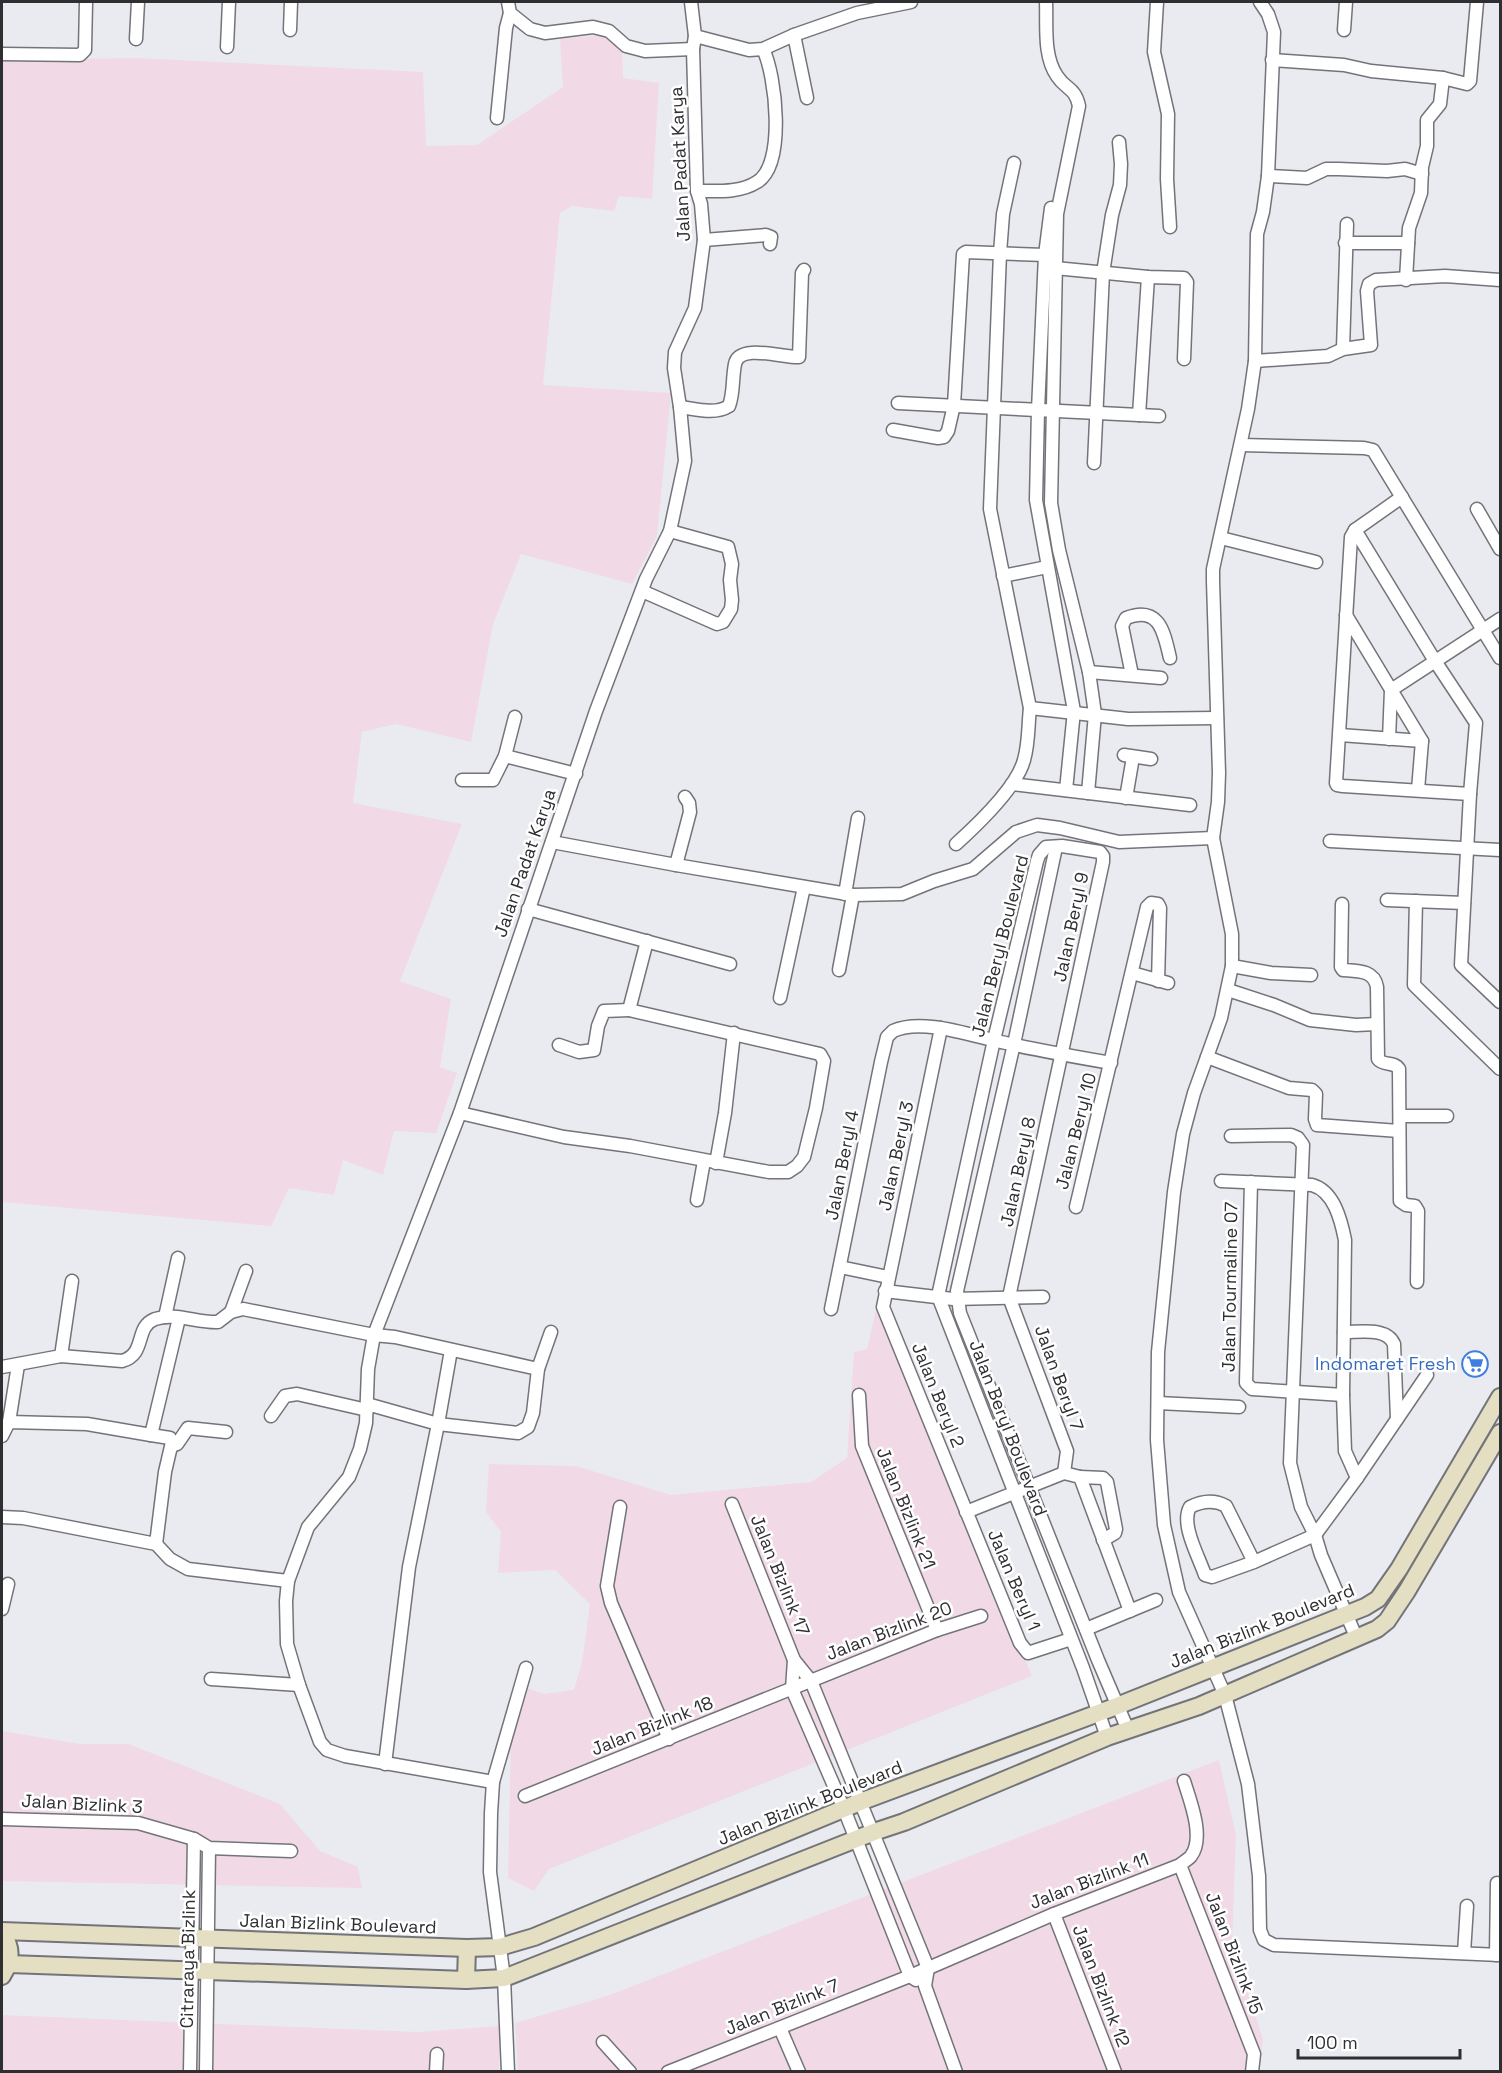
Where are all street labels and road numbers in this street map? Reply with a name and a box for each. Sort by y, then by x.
street label: Jalan Padat Karya [664,86,695,242]
street label: Jalan Padat Karya [488,786,561,940]
street label: Jalan Beryl Boulevard [966,852,1033,1039]
street label: Jalan Beryl 9 [1048,870,1093,984]
street label: Jalan Beryl 10 [1050,1070,1101,1192]
street label: Jalan Beryl 3 [873,1099,918,1213]
street label: Jalan Beryl 4 [820,1108,863,1222]
street label: Jalan Beryl 8 [995,1115,1040,1229]
street label: Jalan Tourmaline 07 [1217,1202,1242,1372]
street label: Jalan Beryl 7 [1030,1322,1089,1434]
street label: Jalan Beryl Boulevard [964,1336,1053,1519]
street label: Jalan Beryl 2 [907,1339,970,1451]
street label: Jalan Bizlink 21 [872,1444,941,1572]
street label: Jalan Bizlink 17 [746,1511,815,1639]
street label: Jalan Beryl 1 [983,1526,1046,1634]
street label: Jalan Bizlink Boulevard [1166,1578,1358,1673]
street label: Jalan Bizlink 20 [822,1596,955,1665]
street label: Jalan Bizlink 18 [587,1691,716,1760]
street label: Jalan Bizlink Boulevard [714,1755,906,1850]
street label: Jalan Bizlink 3 [21,1789,143,1818]
street label: Jalan Bizlink 11 [1026,1847,1152,1914]
street label: Jalan Bizlink 15 [1201,1888,1268,2017]
street label: Citraraya Bizlink [175,1889,200,2029]
street label: Jalan Bizlink Boulevard [239,1909,437,1938]
street label: Jalan Bizlink 12 [1068,1921,1135,2050]
street label: Jalan Bizlink 7 [721,1973,842,2040]

